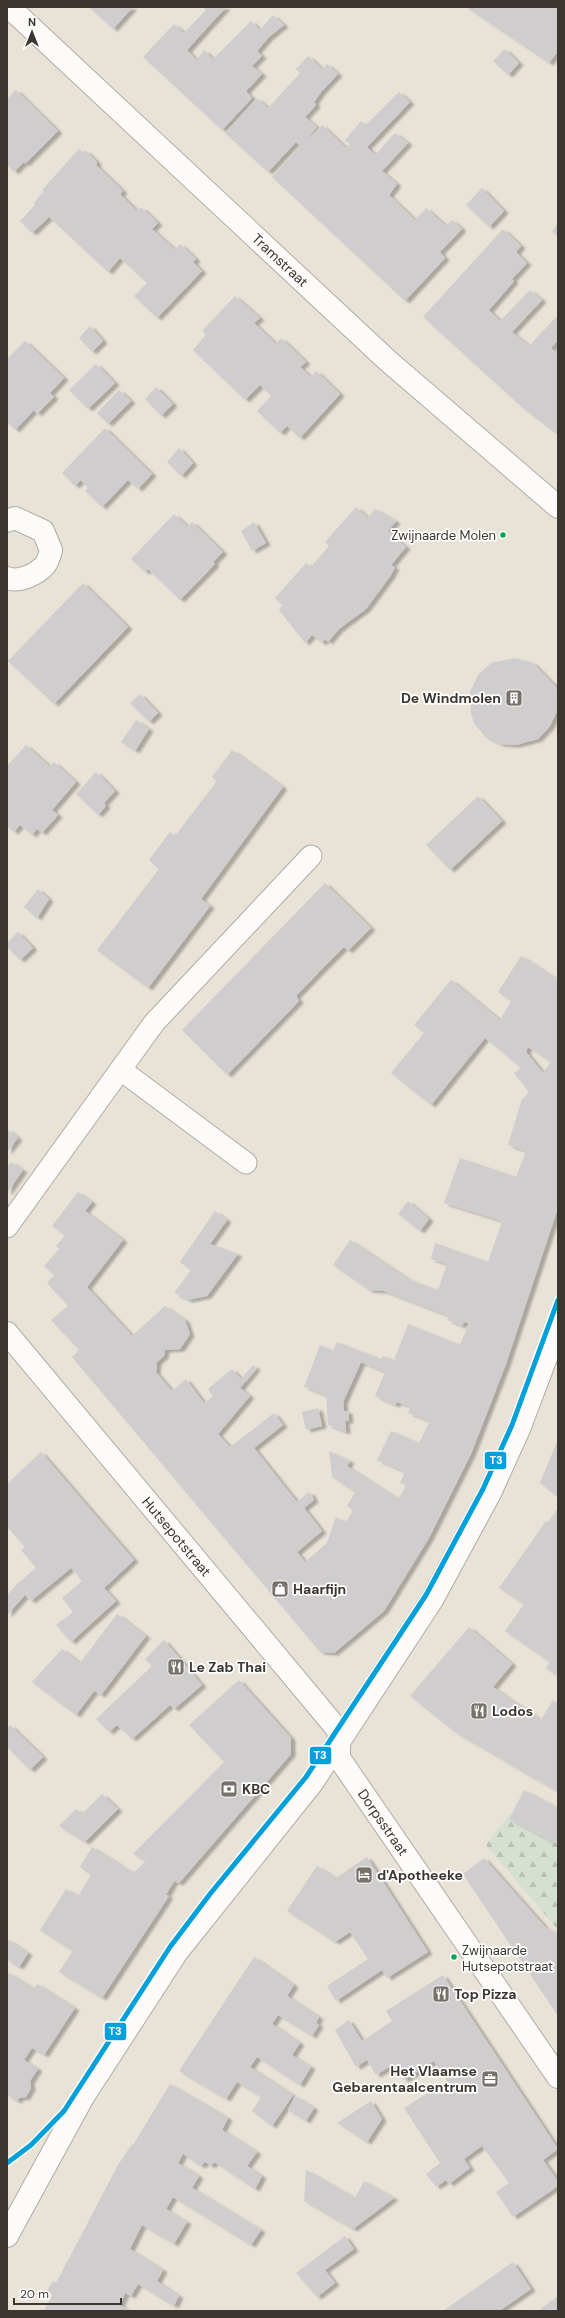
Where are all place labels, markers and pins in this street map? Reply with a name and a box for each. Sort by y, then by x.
place label: Zwijnaarde Molen [391,527,496,544]
marker: Zwijnaarde Molen [498,530,508,540]
building icon: De Windmolen [504,688,524,708]
place label: De Windmolen [401,689,501,707]
shop icon: Haarfijn [270,1579,290,1599]
place label: Haarfijn [293,1580,346,1598]
restaurant icon: Le Zab Thai [166,1657,186,1677]
place label: Le Zab Thai [189,1658,266,1676]
restaurant icon: Lodos [469,1701,489,1721]
place label: Lodos [492,1702,533,1720]
bank icon: KBC [219,1779,239,1799]
place label: KBC [242,1780,270,1798]
hotel icon: d'Apotheeke [354,1865,374,1885]
place label: d'Apotheeke [377,1866,463,1884]
place label: Zwijnaarde Hutsepotstraat [462,1942,553,1975]
marker: Zwijnaarde Hutsepotstraat [449,1952,459,1962]
restaurant icon: Top Pizza [431,1984,451,2004]
place label: Top Pizza [454,1985,516,2003]
place label: Het Vlaamse Gebarentaalcentrum [332,2062,477,2096]
office icon: Het Vlaamse Gebarentaalcentrum [480,2069,500,2089]

